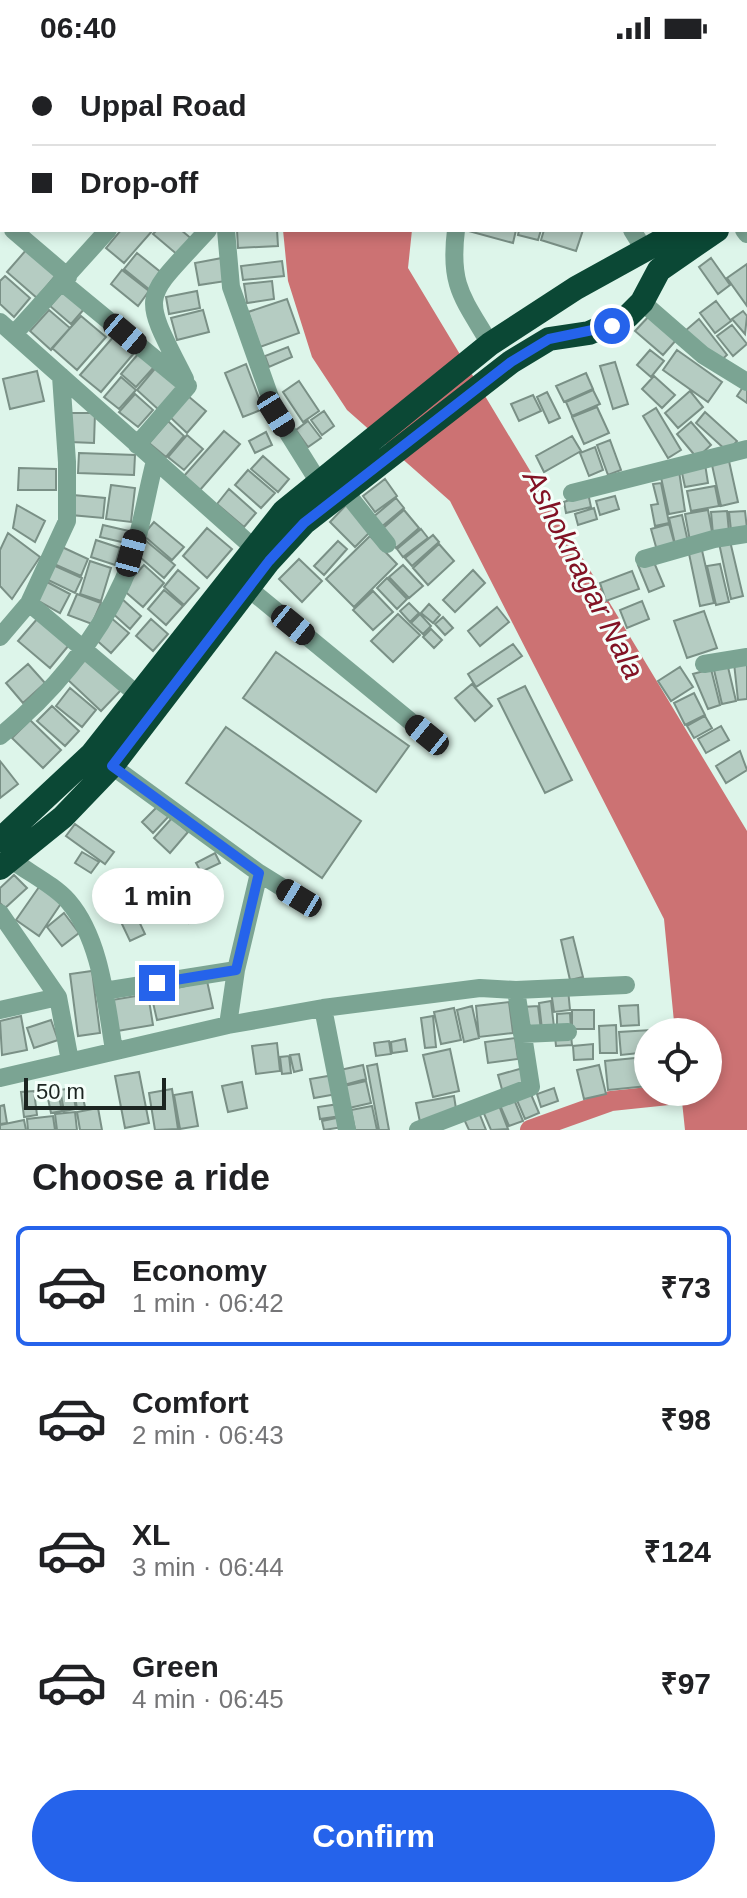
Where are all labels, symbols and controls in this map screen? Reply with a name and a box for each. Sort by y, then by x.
text: 06:40 [40,11,117,44]
text: Uppal Road [80,89,247,122]
text: Drop-off [80,166,198,199]
route start [594,308,630,344]
car [99,309,151,359]
car [253,387,299,441]
water label: Ashoknagar Nala [516,462,651,684]
car [113,527,149,579]
car [267,601,319,649]
car [401,711,453,759]
callout: 1 min [91,867,223,923]
car [272,875,326,921]
text: 1 min [124,881,192,911]
route end [139,965,175,1001]
map controls [634,1018,722,1106]
button: locate [634,1018,722,1106]
scale bar [24,1074,166,1110]
text: 50 m [36,1079,85,1104]
text: Choose a ride [32,1157,270,1198]
icon: car [36,1250,108,1322]
text: Economy [132,1254,267,1287]
text: ₹73 [660,1271,711,1304]
text: 1 min · 06:42 [132,1288,284,1318]
icon: car [36,1382,108,1454]
text: Comfort [132,1386,249,1419]
text: ₹98 [660,1403,711,1436]
text: 2 min · 06:43 [132,1420,284,1450]
icon: car [36,1514,108,1586]
text: XL [132,1518,170,1551]
text: ₹124 [644,1535,711,1568]
text: 3 min · 06:44 [132,1552,284,1582]
icon: car [36,1646,108,1718]
text: Green [132,1650,219,1683]
text: ₹97 [660,1667,711,1700]
text: 4 min · 06:45 [132,1684,284,1714]
button: Confirm [32,1790,715,1882]

